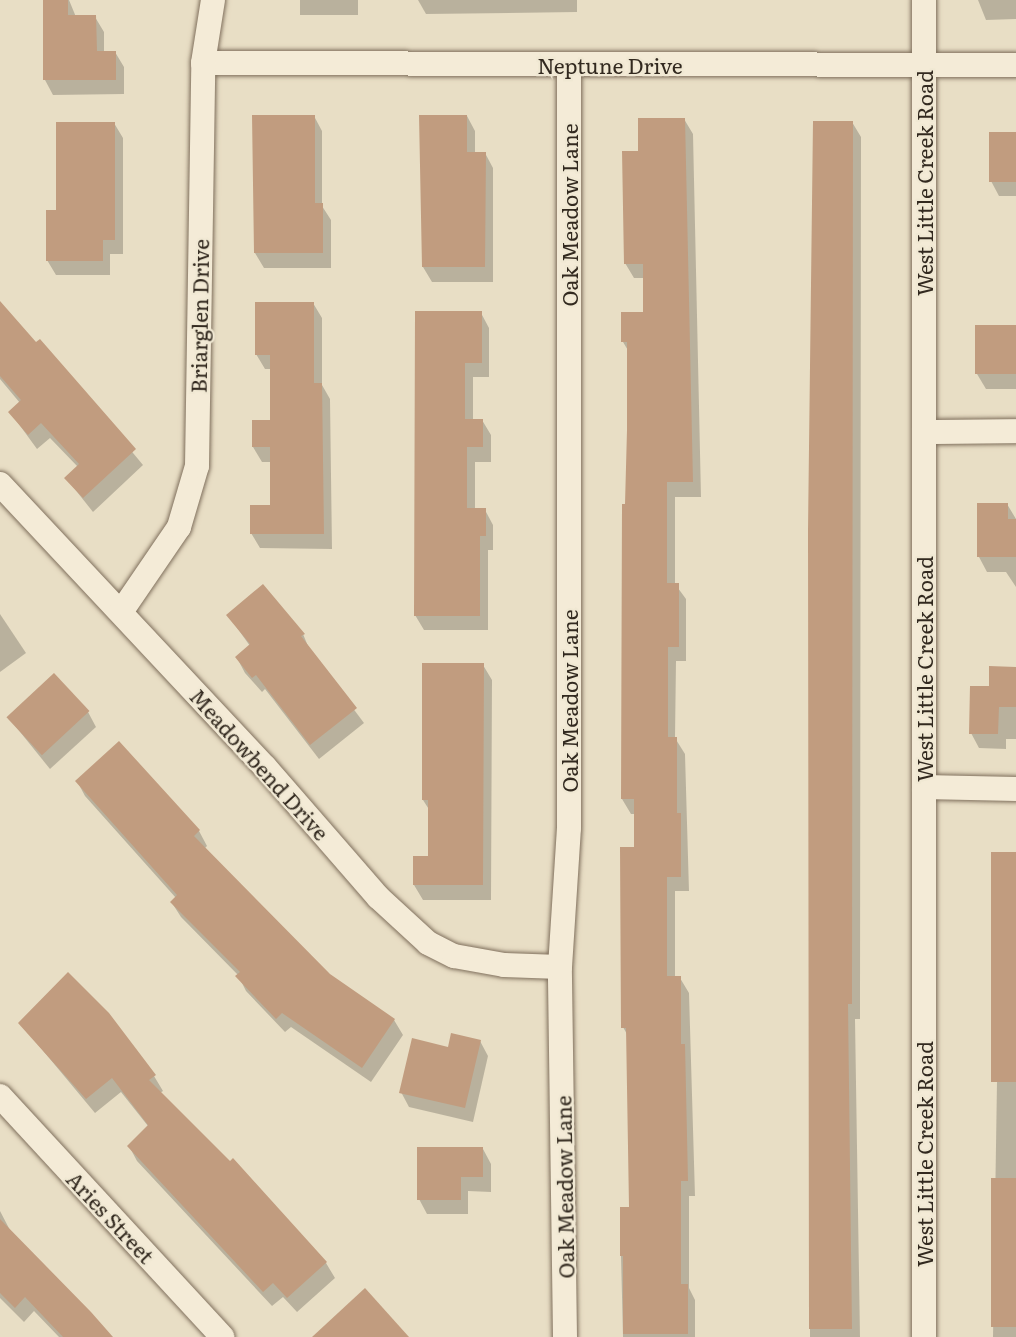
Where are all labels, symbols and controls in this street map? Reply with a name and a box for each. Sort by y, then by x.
street label: Neptune Drive [537,52,683,78]
street label: West Little Creek Road [911,70,937,296]
street label: Oak Meadow Lane [556,123,582,307]
street label: Briarglen Drive [185,239,213,393]
street label: West Little Creek Road [911,556,937,782]
street label: Oak Meadow Lane [556,609,582,793]
street label: Meadowbend Drive [185,683,335,845]
street label: West Little Creek Road [911,1041,937,1267]
street label: Oak Meadow Lane [550,1095,578,1279]
street label: Aries Street [62,1166,160,1268]

